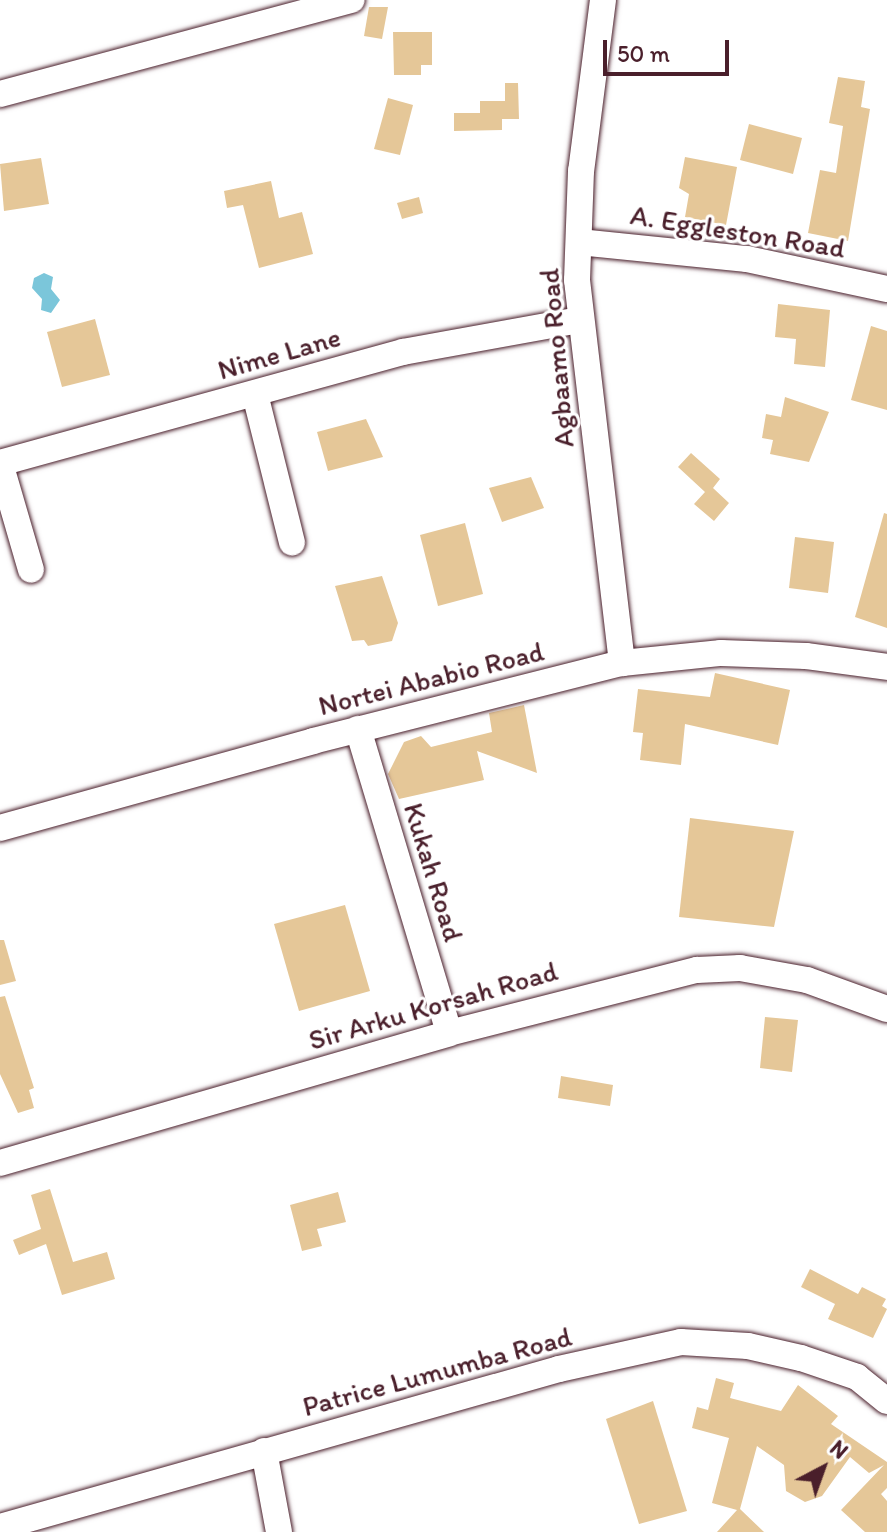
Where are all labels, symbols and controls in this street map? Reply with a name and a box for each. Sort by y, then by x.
scale bar [607,24,733,74]
text: 50 m [617,39,670,68]
street label: A. Eggleston Road [629,198,847,264]
street label: Agbaamo Road [531,267,581,449]
street label: Nime Lane [213,319,345,387]
street label: Nortei Ababio Road [315,634,547,722]
street label: Kukah Road [397,799,471,945]
street label: Sir Arku Korsah Road [305,954,561,1056]
street label: Patrice Lumumba Road [299,1319,575,1423]
north arrow [783,1428,863,1508]
text: N [825,1434,854,1465]

